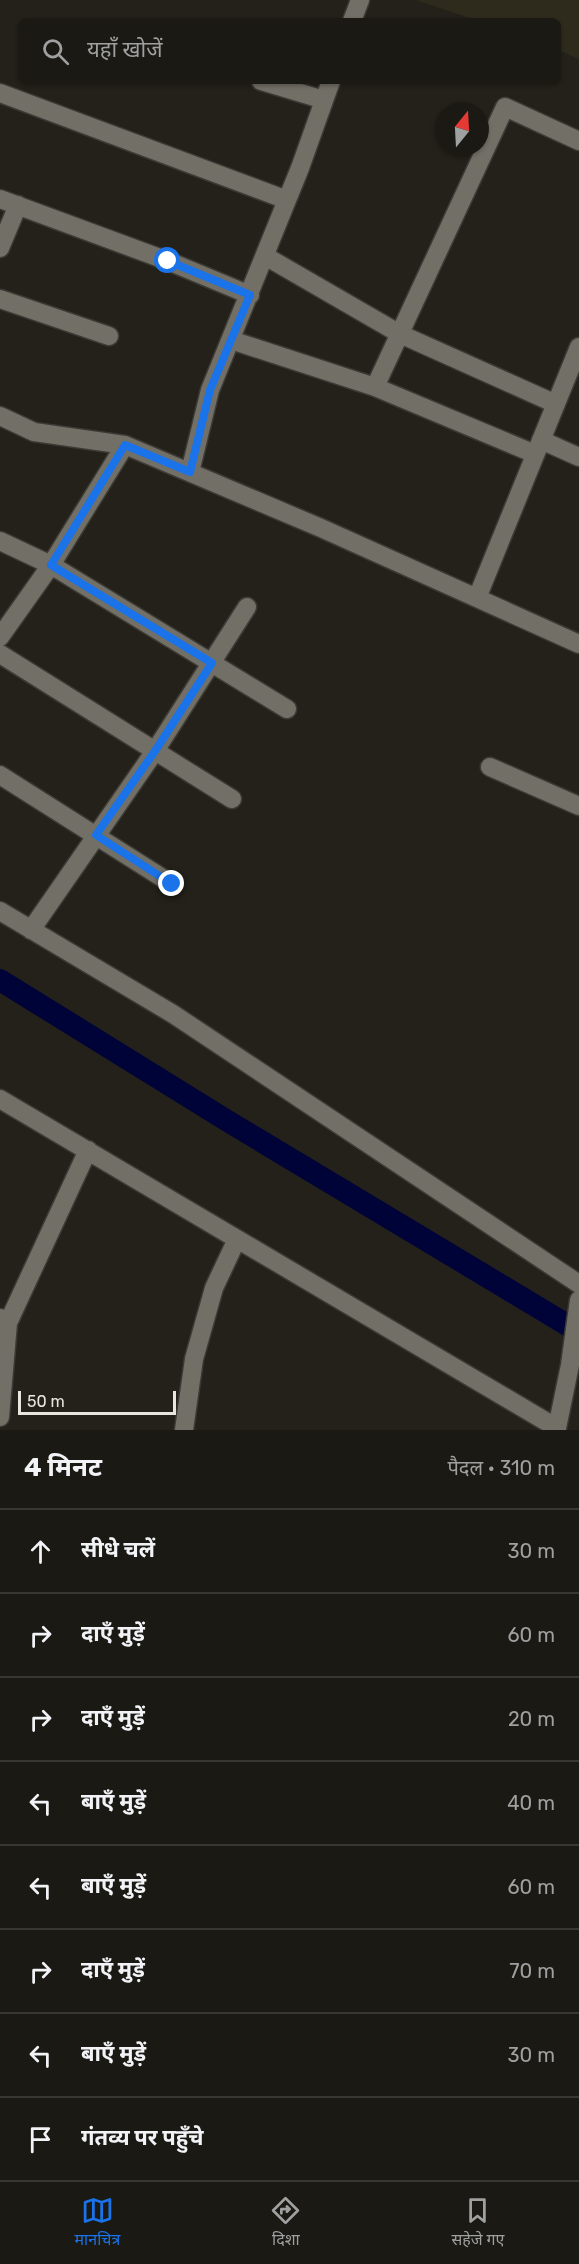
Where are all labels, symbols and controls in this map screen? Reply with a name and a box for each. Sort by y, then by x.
search box [18,18,561,84]
icon: search [39,35,72,68]
text: यहाँ खोजें [87,36,163,63]
north arrow [435,102,489,156]
route start [154,247,180,273]
route end [158,870,184,896]
scale bar [18,1388,176,1416]
text: 50 m [27,1392,65,1411]
text: 4 मिनट [24,1452,102,1483]
text: पैदल · 310 m [447,1456,555,1480]
icon: ahead [24,1535,57,1568]
text: सीधे चलें [81,1536,155,1563]
text: 30 m [508,1539,555,1563]
icon: right [24,1619,57,1652]
text: दाएँ मुड़ें [81,1620,145,1647]
text: 60 m [508,1623,555,1647]
icon: right [24,1703,57,1736]
text: दाएँ मुड़ें [81,1704,145,1731]
text: 20 m [508,1707,555,1731]
icon: left [24,1787,57,1820]
text: बाएँ मुड़ें [81,1788,146,1815]
text: 40 m [507,1791,555,1815]
icon: left [24,1871,57,1904]
text: बाएँ मुड़ें [81,1872,146,1899]
text: 60 m [508,1875,555,1899]
icon: right [24,1955,57,1988]
text: दाएँ मुड़ें [81,1956,145,1983]
text: 70 m [509,1959,555,1983]
icon: left [24,2039,57,2072]
text: बाएँ मुड़ें [81,2040,146,2067]
text: 30 m [508,2043,555,2067]
icon: arrive [24,2123,57,2156]
text: गंतव्य पर पहुँचे [81,2124,203,2151]
tab: मानचित्र [75,2194,120,2252]
tab: दिशा [269,2194,302,2252]
tab: सहेजे गए [451,2194,504,2252]

